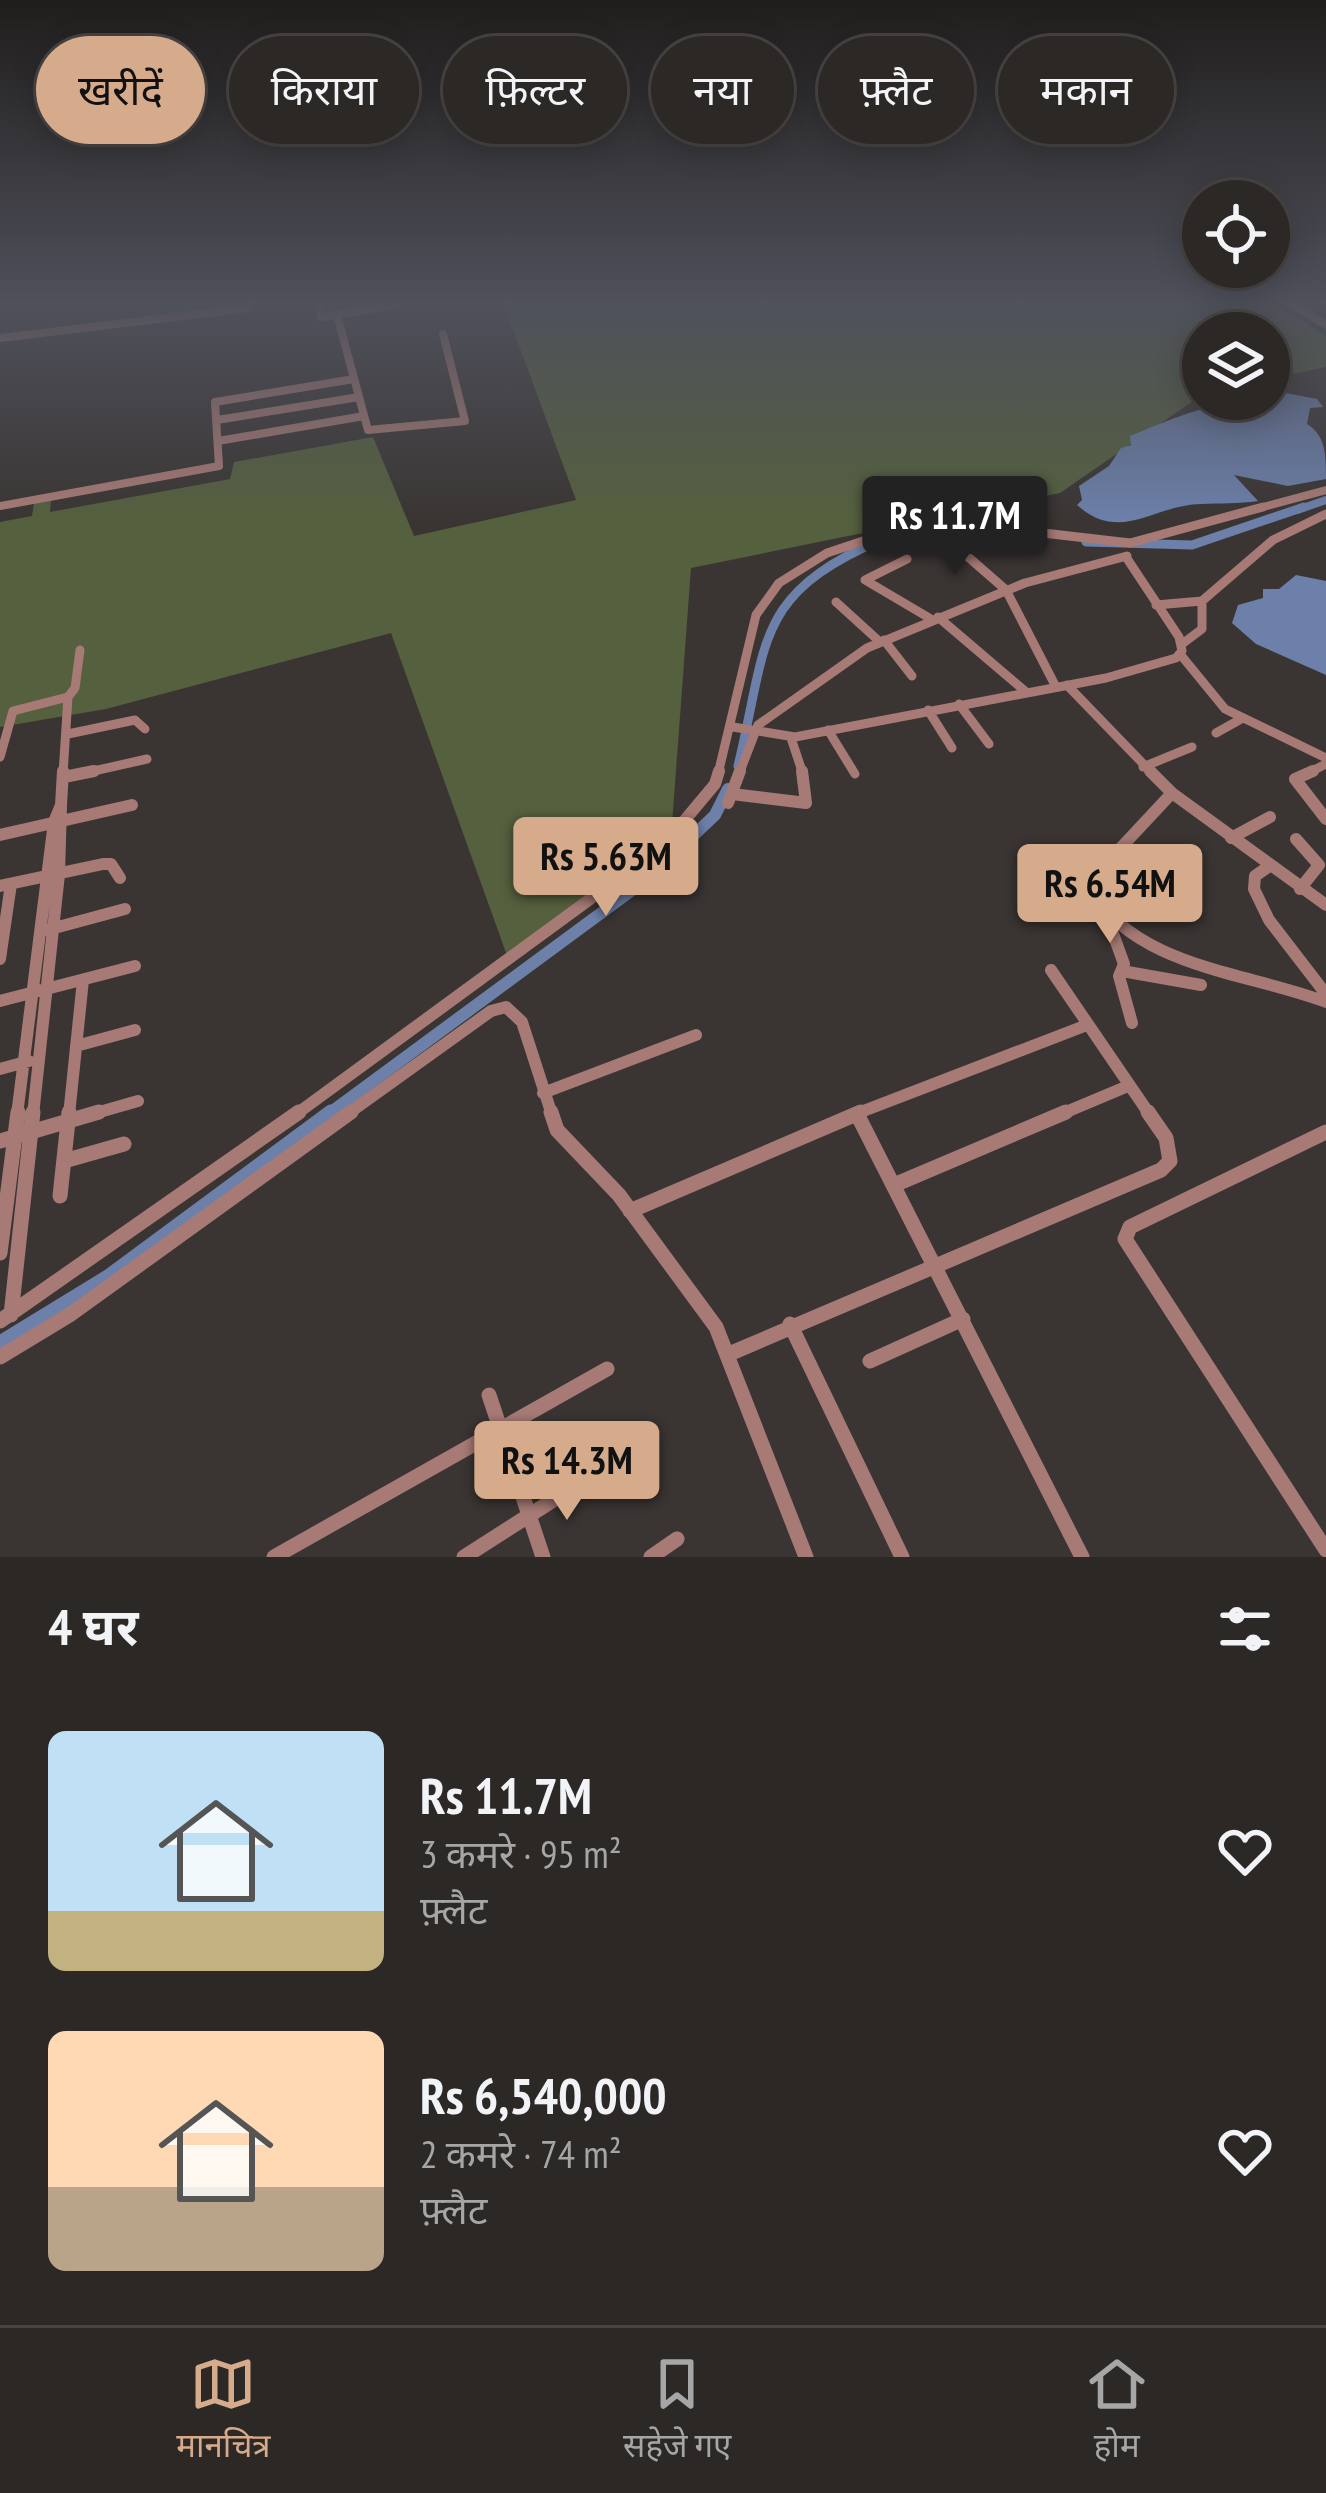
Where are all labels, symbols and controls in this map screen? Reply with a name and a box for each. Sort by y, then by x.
chip: खरीदें [36,36,205,144]
chip: किराया [229,36,419,144]
chip: फ़िल्टर [443,36,627,144]
chip: नया [651,36,794,144]
chip: फ़्लैट [818,36,974,144]
chip: मकान [998,36,1174,144]
map controls [1182,180,1290,420]
button: locate [1182,180,1290,288]
button: layers [1182,312,1290,420]
pin: Rs 11.7M [831,476,1079,578]
text: Rs 11.7M [889,489,1021,540]
pin: Rs 5.63M [482,817,730,919]
text: Rs 5.63M [540,830,672,881]
pin: Rs 6.54M [986,844,1234,946]
text: Rs 6.54M [1044,857,1176,908]
pin: Rs 14.3M [443,1421,691,1523]
text: Rs 14.3M [501,1434,633,1485]
text: 4 घर [48,1593,138,1659]
icon: filters [1212,1596,1278,1662]
text: Rs 11.7M [420,1762,592,1828]
icon: home [144,1779,288,1923]
icon: heart [1212,1818,1278,1884]
text: 3 कमरे · 95 m² [420,1828,622,1879]
text: फ़्लैट [420,1884,487,1935]
text: Rs 6,540,000 [420,2062,667,2128]
icon: home [144,2079,288,2223]
icon: heart [1212,2118,1278,2184]
text: 2 कमरे · 74 m² [420,2128,622,2179]
text: फ़्लैट [420,2184,487,2235]
tab: मानचित्र [176,2351,271,2470]
tab: सहेजे गए [623,2351,731,2470]
tab: होम [1084,2351,1150,2470]

